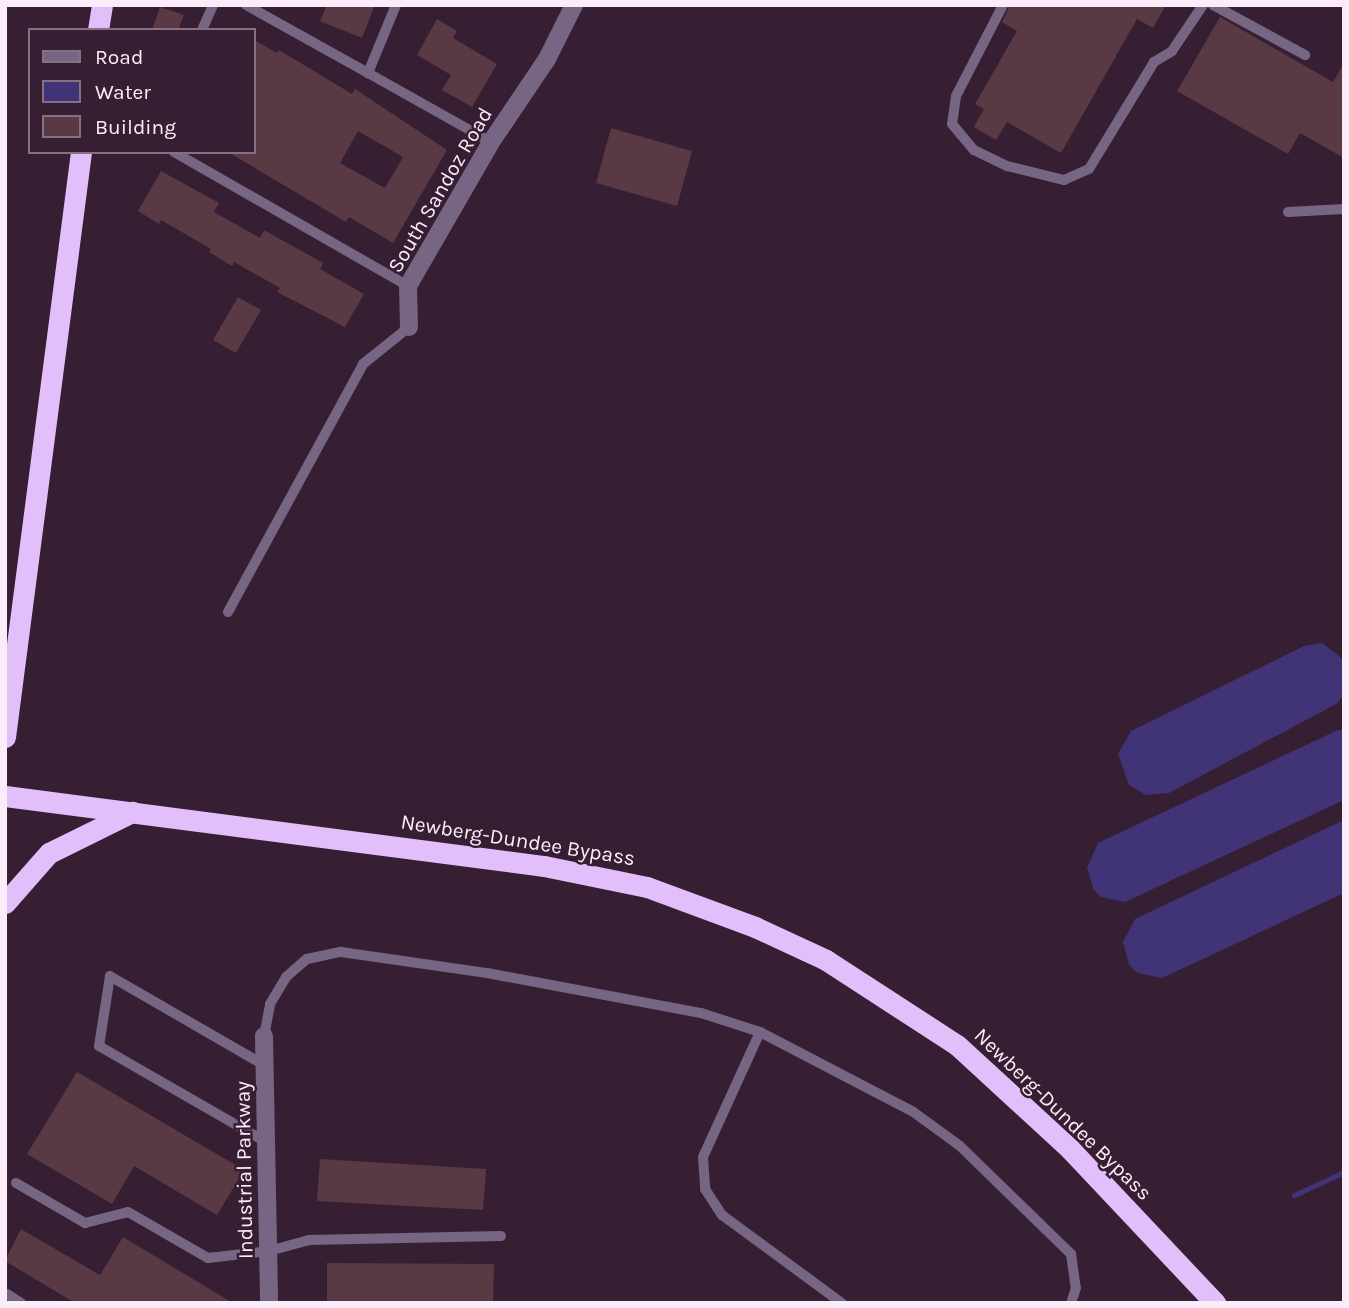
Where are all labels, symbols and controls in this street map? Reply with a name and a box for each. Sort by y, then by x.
legend [28,28,256,154]
text: Road [95,45,143,69]
text: Water [95,80,151,104]
street label: South Sandoz Road [382,103,498,277]
text: Building [95,115,176,139]
street label: Newberg-Dundee Bypass [399,809,637,871]
street label: Newberg-Dundee Bypass [969,1023,1157,1205]
street label: Industrial Parkway [230,1081,258,1259]

